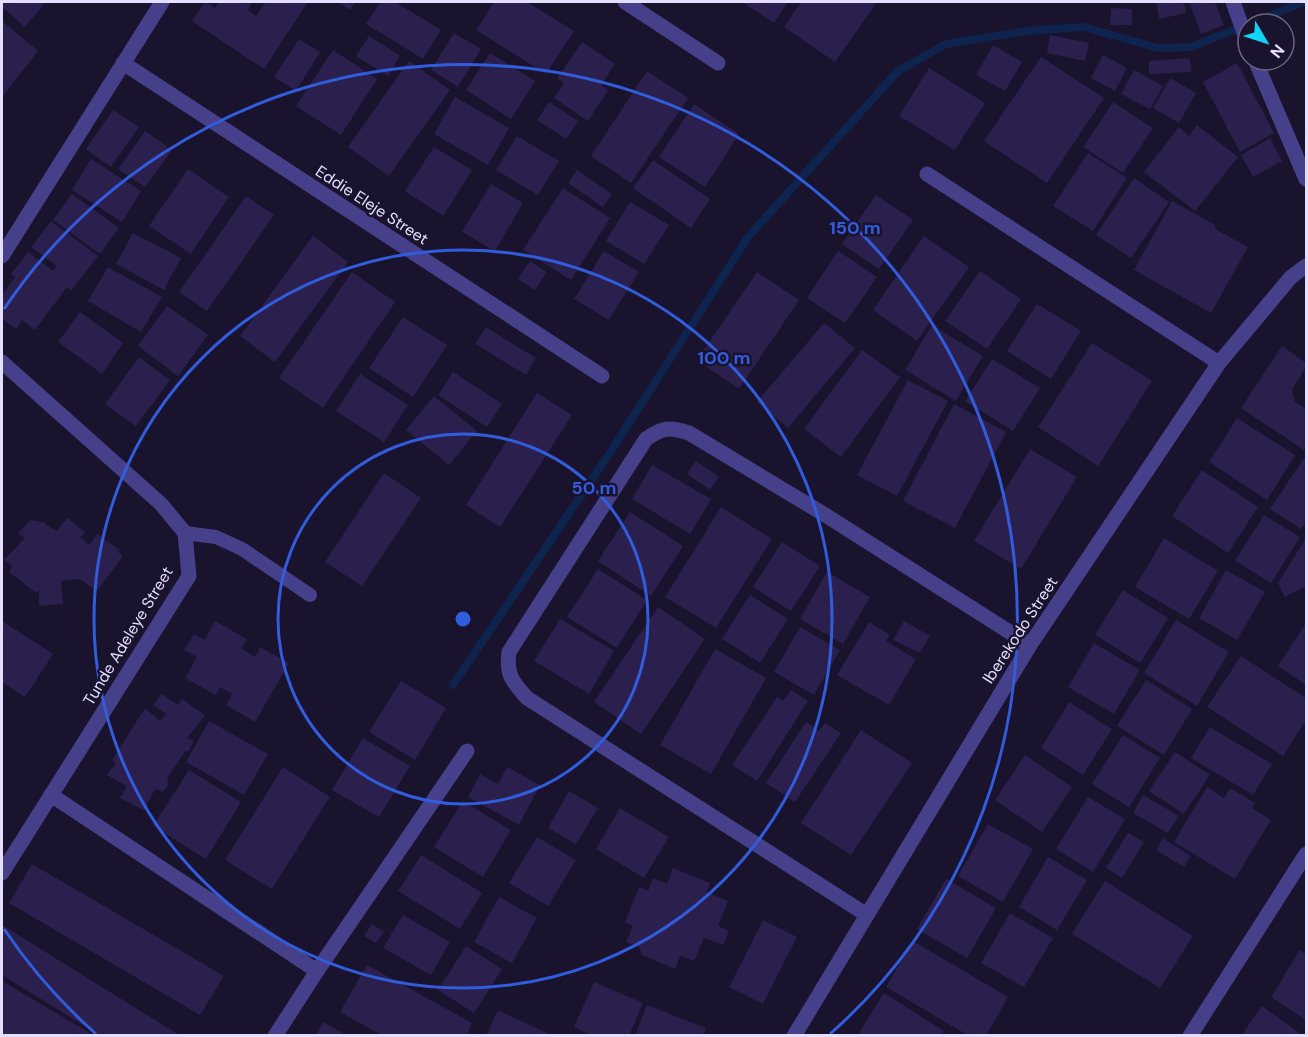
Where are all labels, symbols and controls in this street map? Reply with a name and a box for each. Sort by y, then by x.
north arrow [1236,12,1296,72]
text: N [1265,40,1289,62]
street label: Eddie Eleje Street [312,161,432,249]
text: 150 m [829,216,881,240]
text: 100 m [697,346,751,370]
text: 50 m [571,476,617,500]
street label: Tunde Adeleye Street [78,563,178,709]
street label: Iberekodo Street [978,572,1062,688]
centre of rings [453,609,473,629]

